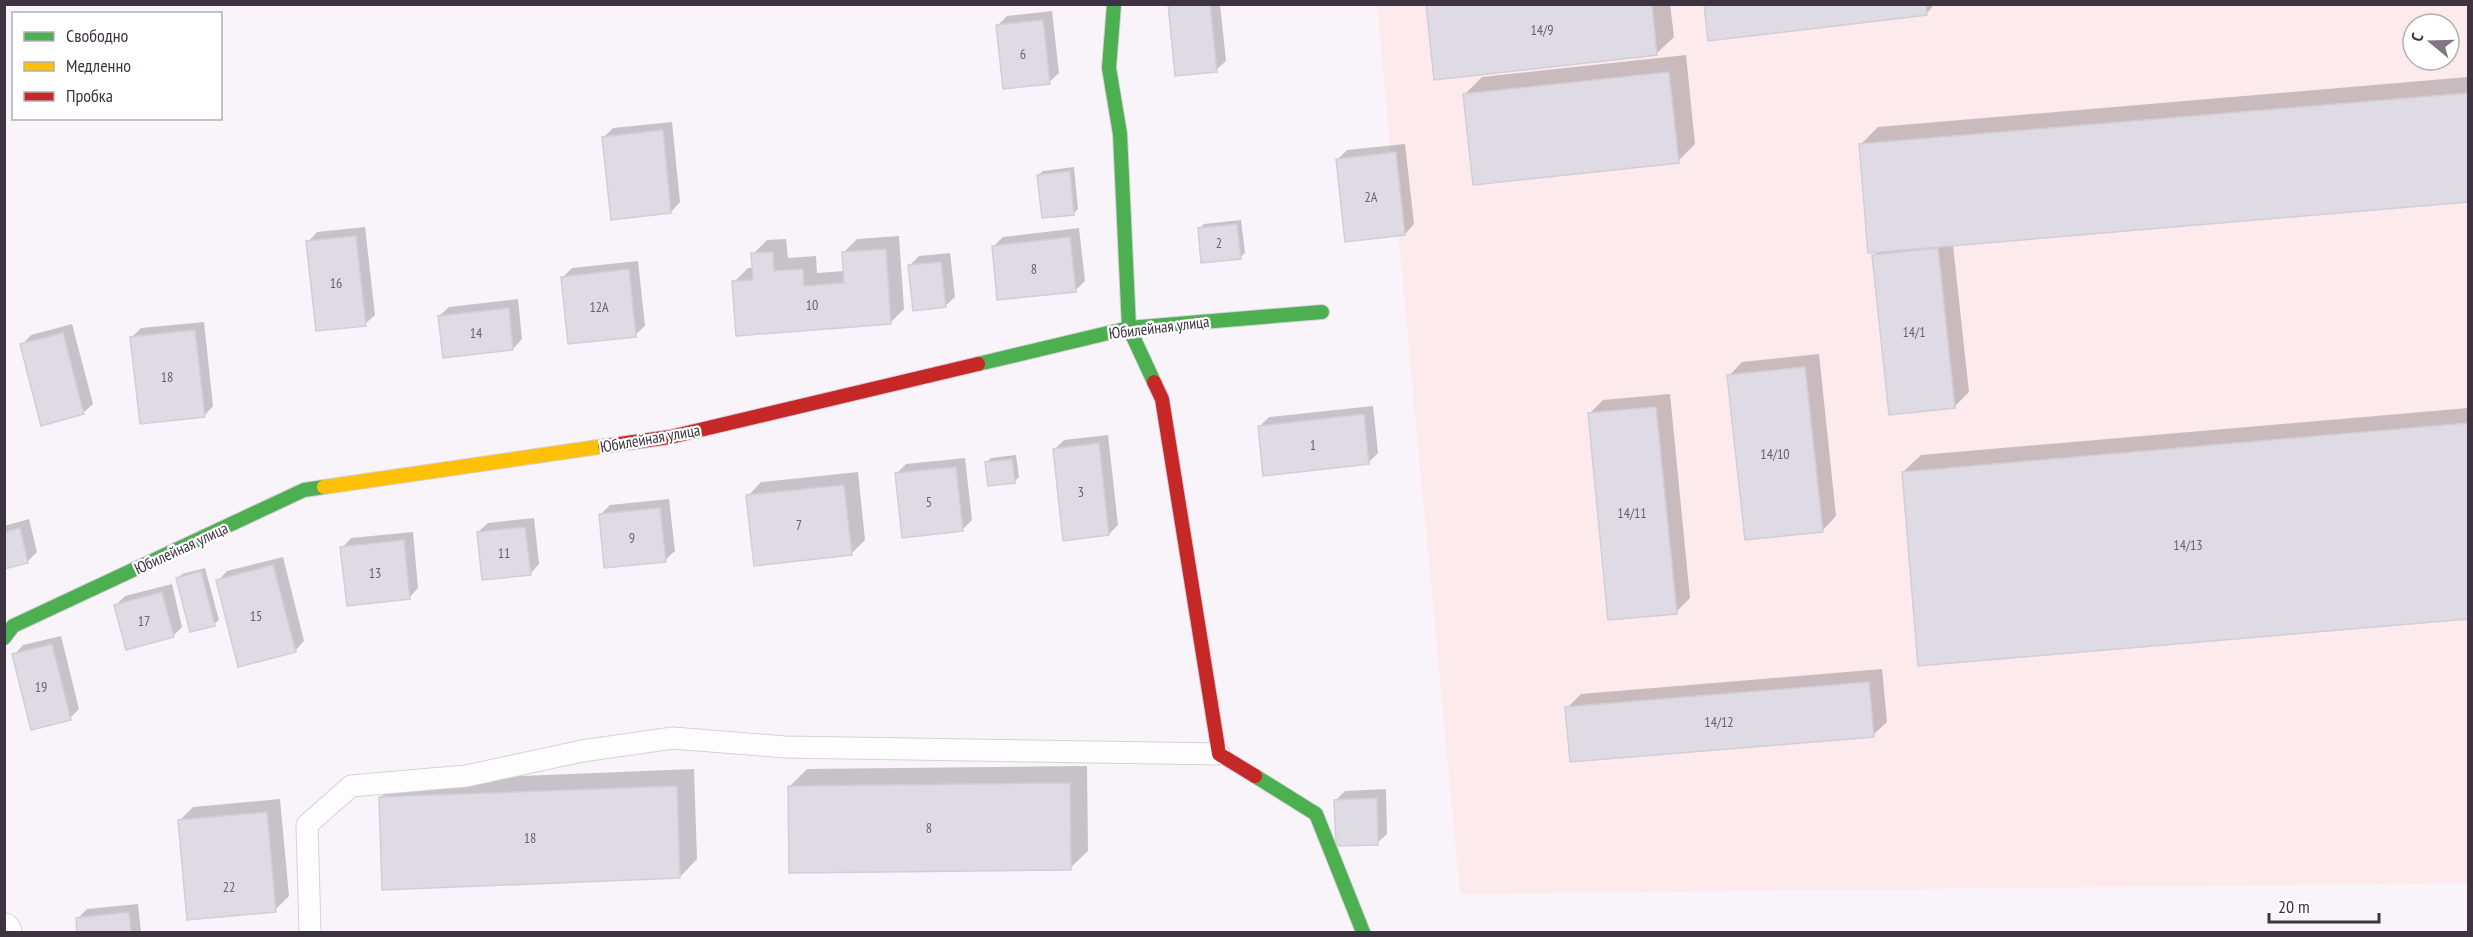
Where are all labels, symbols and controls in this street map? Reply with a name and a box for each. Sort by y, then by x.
legend [12,12,222,120]
north arrow [2401,12,2461,72]
house number: 14/9 [1530,21,1554,39]
text: Свободно [66,24,129,47]
text: С [2406,30,2428,44]
house number: 6 [1020,45,1026,63]
text: Медленно [66,54,131,77]
text: Пробка [66,84,113,107]
house number: 2А [1365,188,1378,206]
house number: 2 [1216,234,1222,252]
house number: 8 [1031,260,1037,278]
house number: 16 [330,274,342,292]
house number: 10 [806,296,818,314]
house number: 12А [589,298,609,316]
street label: Юбилейная улица [1108,311,1210,343]
house number: 14/1 [1902,323,1926,341]
house number: 14 [470,324,483,342]
house number: 18 [161,368,173,386]
street label: Юбилейная улица [598,419,702,457]
house number: 1 [1310,436,1316,454]
house number: 14/10 [1760,445,1790,463]
house number: 3 [1078,483,1084,501]
house number: 5 [926,493,932,511]
house number: 14/11 [1617,504,1647,522]
house number: 7 [796,516,802,534]
street label: Юбилейная улица [131,518,231,578]
house number: 9 [629,529,635,547]
house number: 14/13 [2173,536,2203,554]
house number: 11 [498,544,510,562]
house number: 13 [369,564,381,582]
house number: 15 [250,607,262,625]
house number: 17 [138,612,150,630]
house number: 19 [35,678,47,696]
house number: 14/12 [1704,713,1734,731]
house number: 8 [926,819,932,837]
house number: 18 [524,829,536,847]
house number: 22 [223,878,235,896]
scale bar [2269,886,2378,924]
text: 20 m [2278,895,2310,918]

